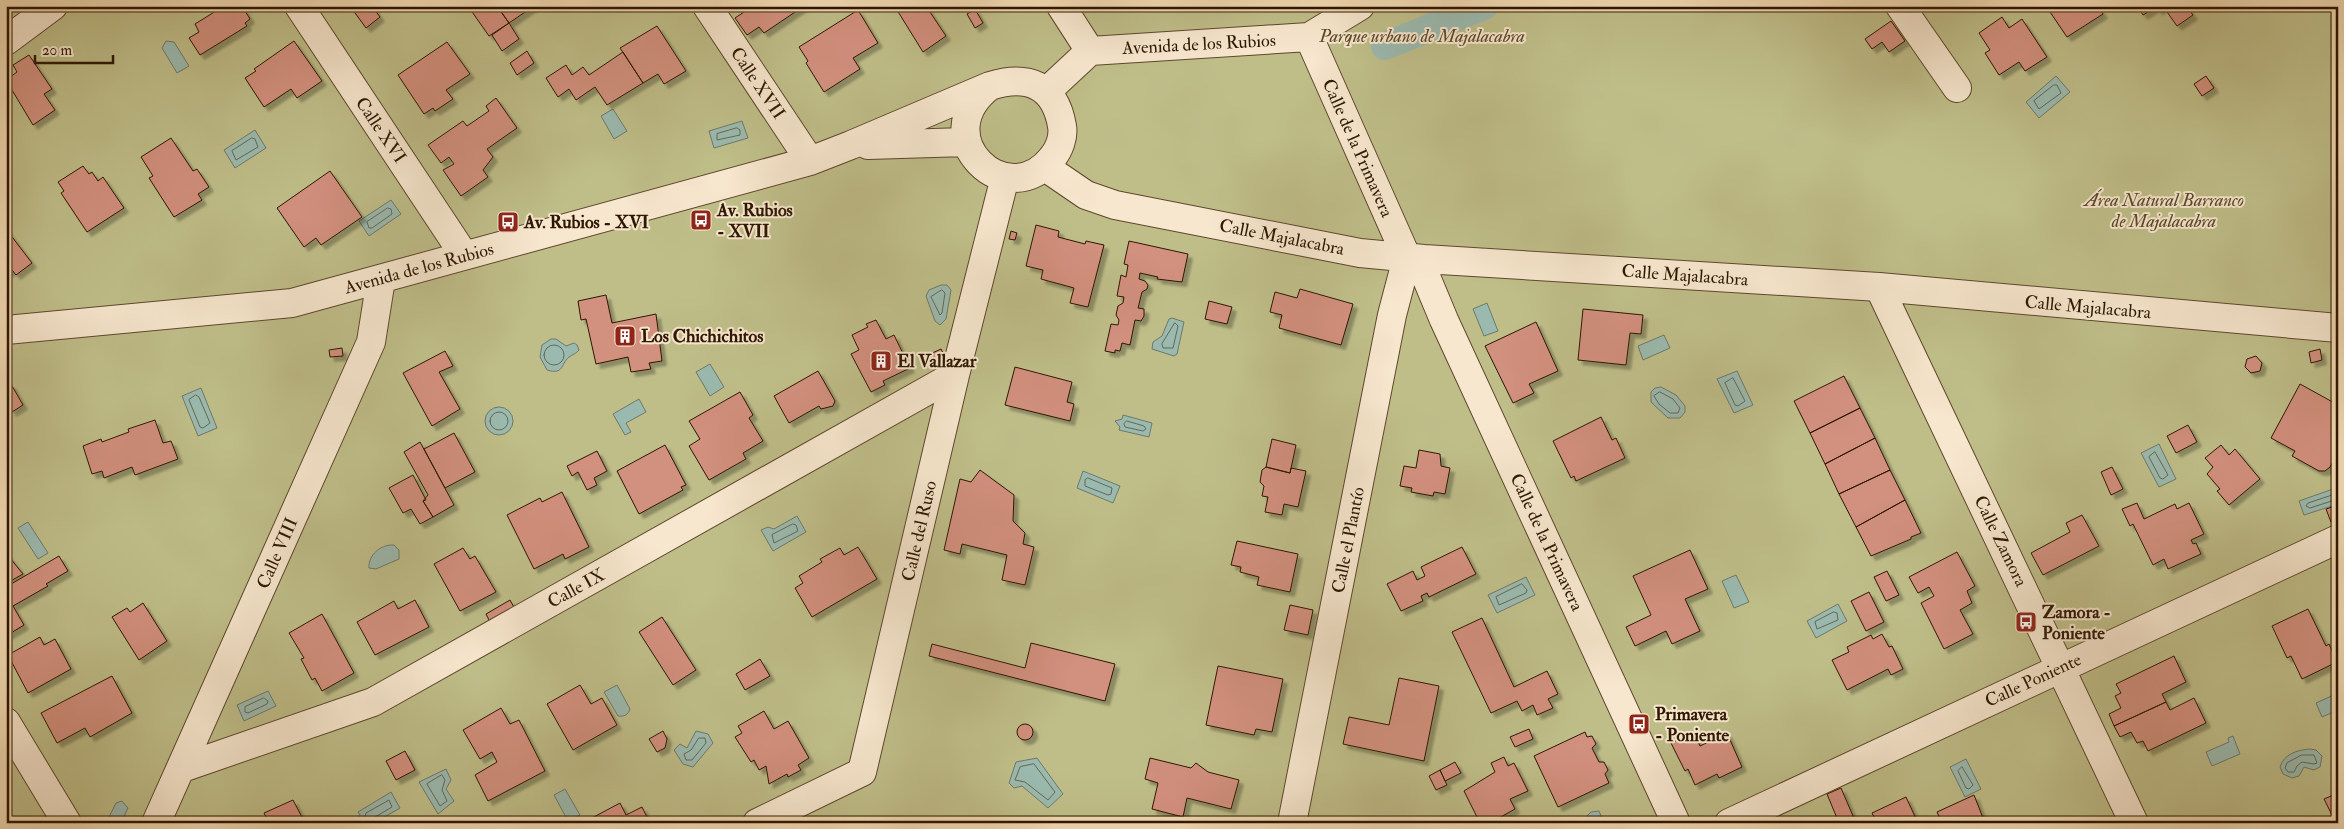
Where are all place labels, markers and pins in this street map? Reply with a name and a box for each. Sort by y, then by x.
place label: Av. Rubios - XVII [716,199,793,243]
bus stop icon: Av. Rubios - XVII [689,208,713,232]
bus stop icon: Av. Rubios - XVI [496,210,520,234]
place label: Av. Rubios - XVI [523,211,649,234]
building icon: Los Chichichitos [613,324,637,348]
place label: Los Chichichitos [641,325,763,348]
building icon: El Vallazar [869,349,893,373]
place label: El Vallazar [897,350,977,373]
place label: Zamora - Poniente [2042,601,2111,645]
bus stop icon: Zamora - Poniente [2014,610,2038,634]
place label: Primavera - Poniente [1655,703,1730,747]
bus stop icon: Primavera - Poniente [1627,712,1651,736]

